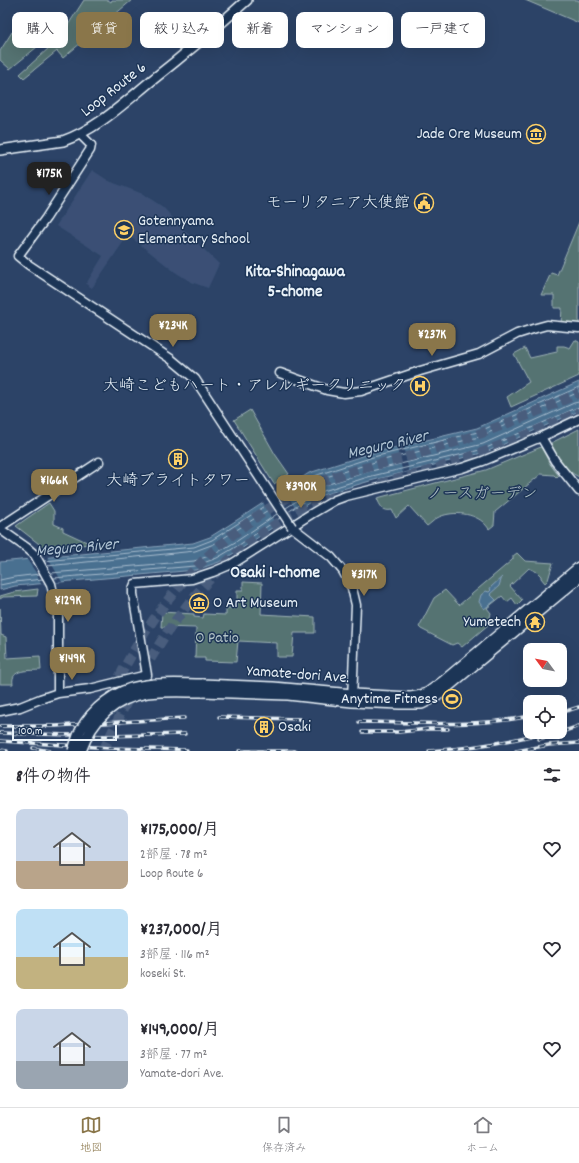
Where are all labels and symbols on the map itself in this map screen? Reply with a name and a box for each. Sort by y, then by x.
street label: Loop Route 6 [76,57,152,123]
place label: Jade Ore Museum [417,123,522,146]
museum icon: Jade Ore Museum [525,123,547,145]
pin: ¥175K [21,162,77,196]
place label: モーリタニア大使館 [266,192,410,215]
public building icon: モーリタニア大使館 [413,192,435,214]
place label: Gotennyama Elementary School [138,210,250,251]
school or university icon: Gotennyama Elementary School [113,219,135,241]
district label: Kita-Shinagawa 5-chome [245,261,346,305]
pin: ¥234K [145,314,201,348]
pin: ¥237K [404,323,460,357]
place label: 大崎こどもハート・アレルギークリニック [103,375,406,398]
hospital icon: 大崎こどもハート・アレルギークリニック [409,375,431,397]
water label: Meguro River [345,425,432,467]
building icon: 大崎ブライトタワー [167,448,189,470]
pin: ¥166K [26,469,82,503]
place label: 大崎ブライトタワー [106,470,250,493]
pin: ¥390K [273,475,329,509]
park label: ノースガーデン [426,483,538,506]
water label: Meguro River [35,533,121,565]
district label: Osaki 1-chome [230,562,320,586]
pin: ¥317K [336,563,392,597]
pin: ¥129K [40,589,96,623]
museum icon: O Art Museum [188,592,210,614]
place label: O Art Museum [213,592,298,615]
place label: Yumetech [464,611,521,634]
temple icon: Yumetech [524,611,546,633]
park label: O Patio [195,627,239,650]
north arrow [523,643,567,687]
pin: ¥149K [44,647,100,681]
street label: Yamate-dori Ave. [246,660,350,690]
place label: Anytime Fitness [341,688,438,711]
sports icon: Anytime Fitness [441,688,463,710]
building icon: Osaki [253,716,275,738]
place label: Osaki [278,716,311,739]
scale bar [12,723,117,742]

